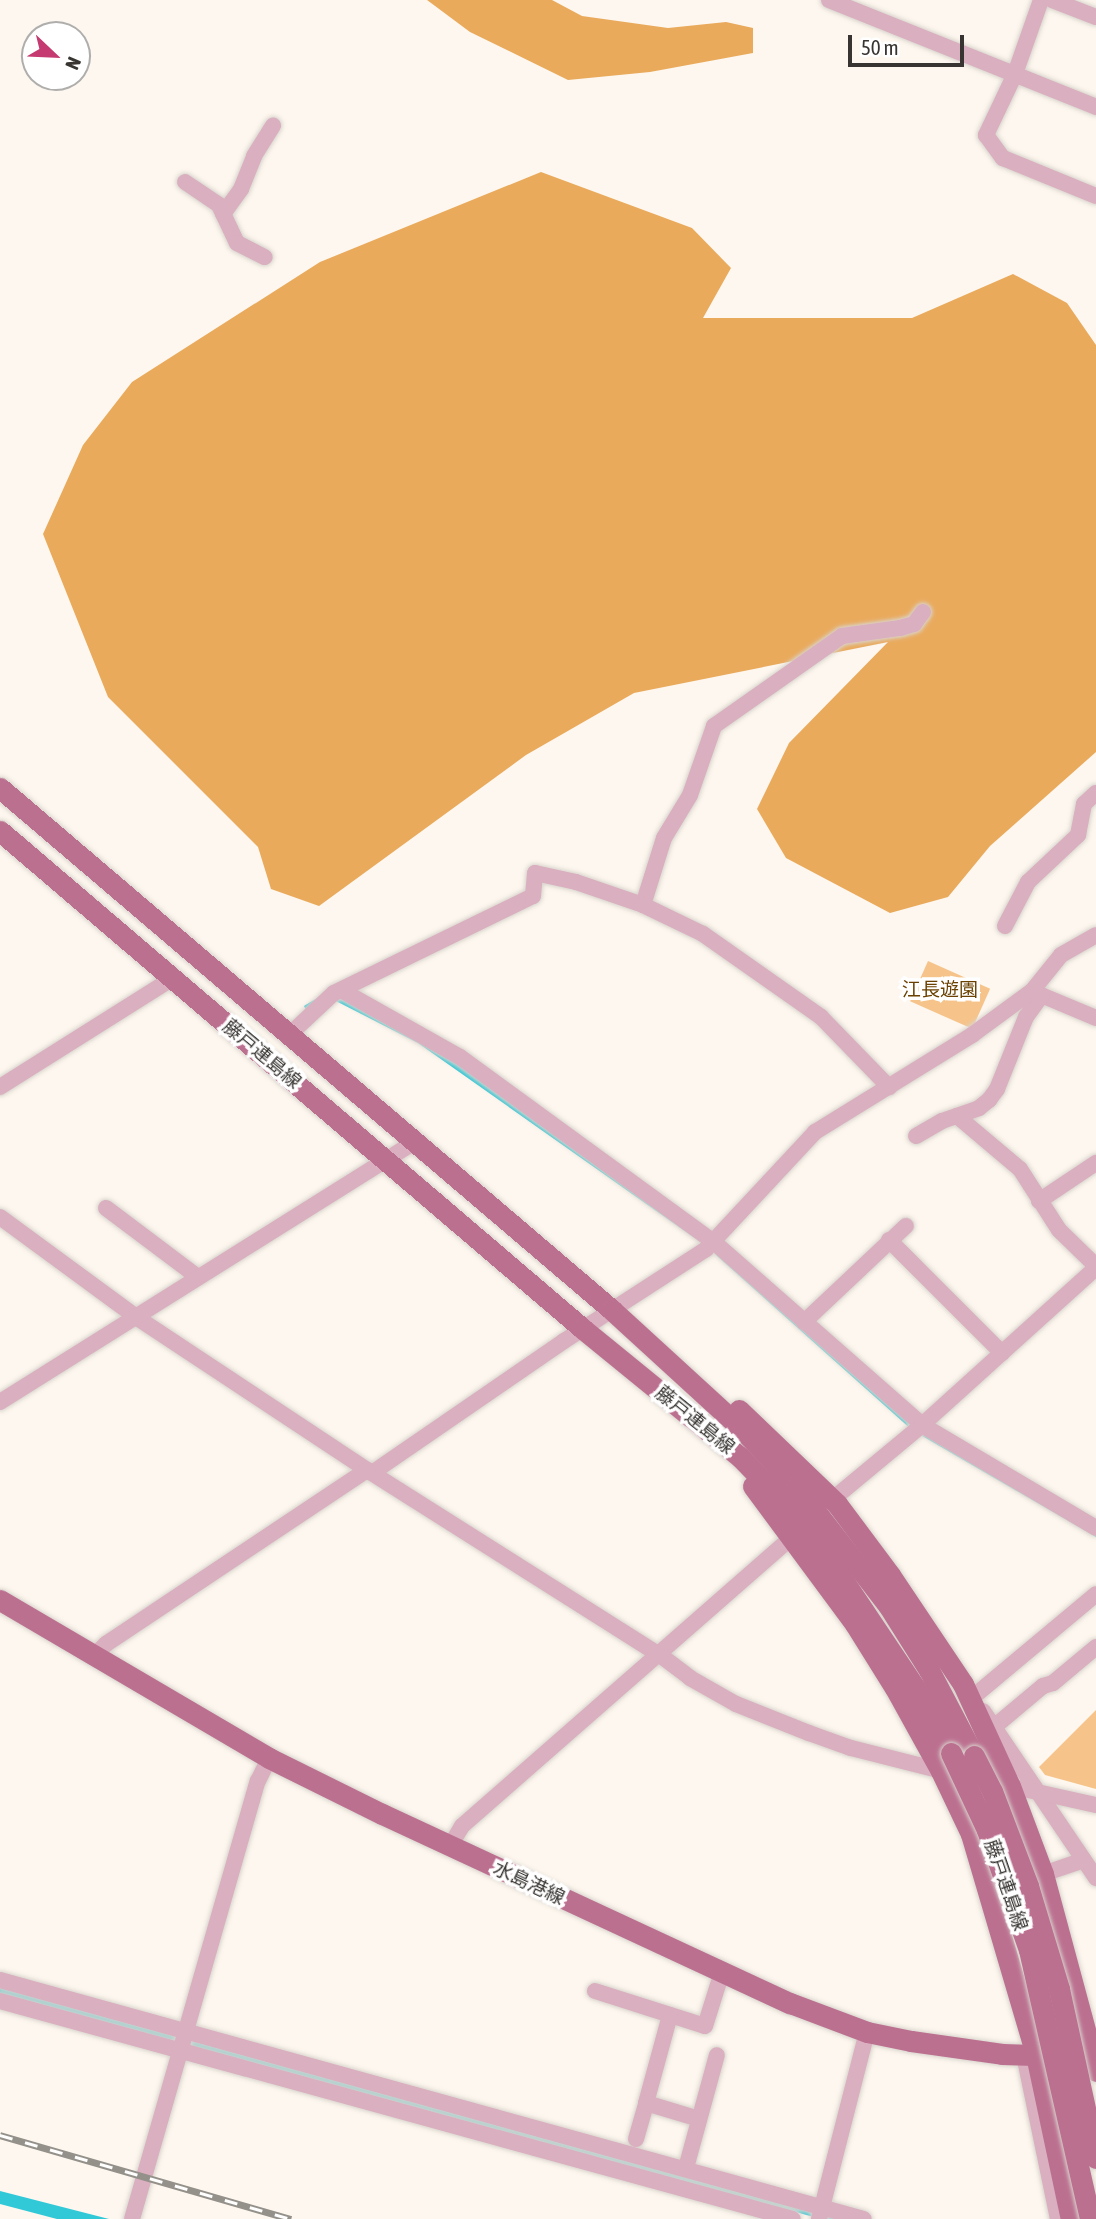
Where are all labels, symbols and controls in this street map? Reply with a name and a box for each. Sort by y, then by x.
north arrow [21,21,91,91]
scale bar [851,21,967,65]
text: 50 m [861,35,899,59]
text: N [61,54,86,73]
park label: 江長遊園 [902,979,978,1001]
street label: 藤戸連島線 [218,1015,306,1093]
street label: 藤戸連島線 [651,1381,739,1459]
street label: 藤戸連島線 [980,1836,1032,1934]
street label: 水島港線 [490,1857,568,1909]

